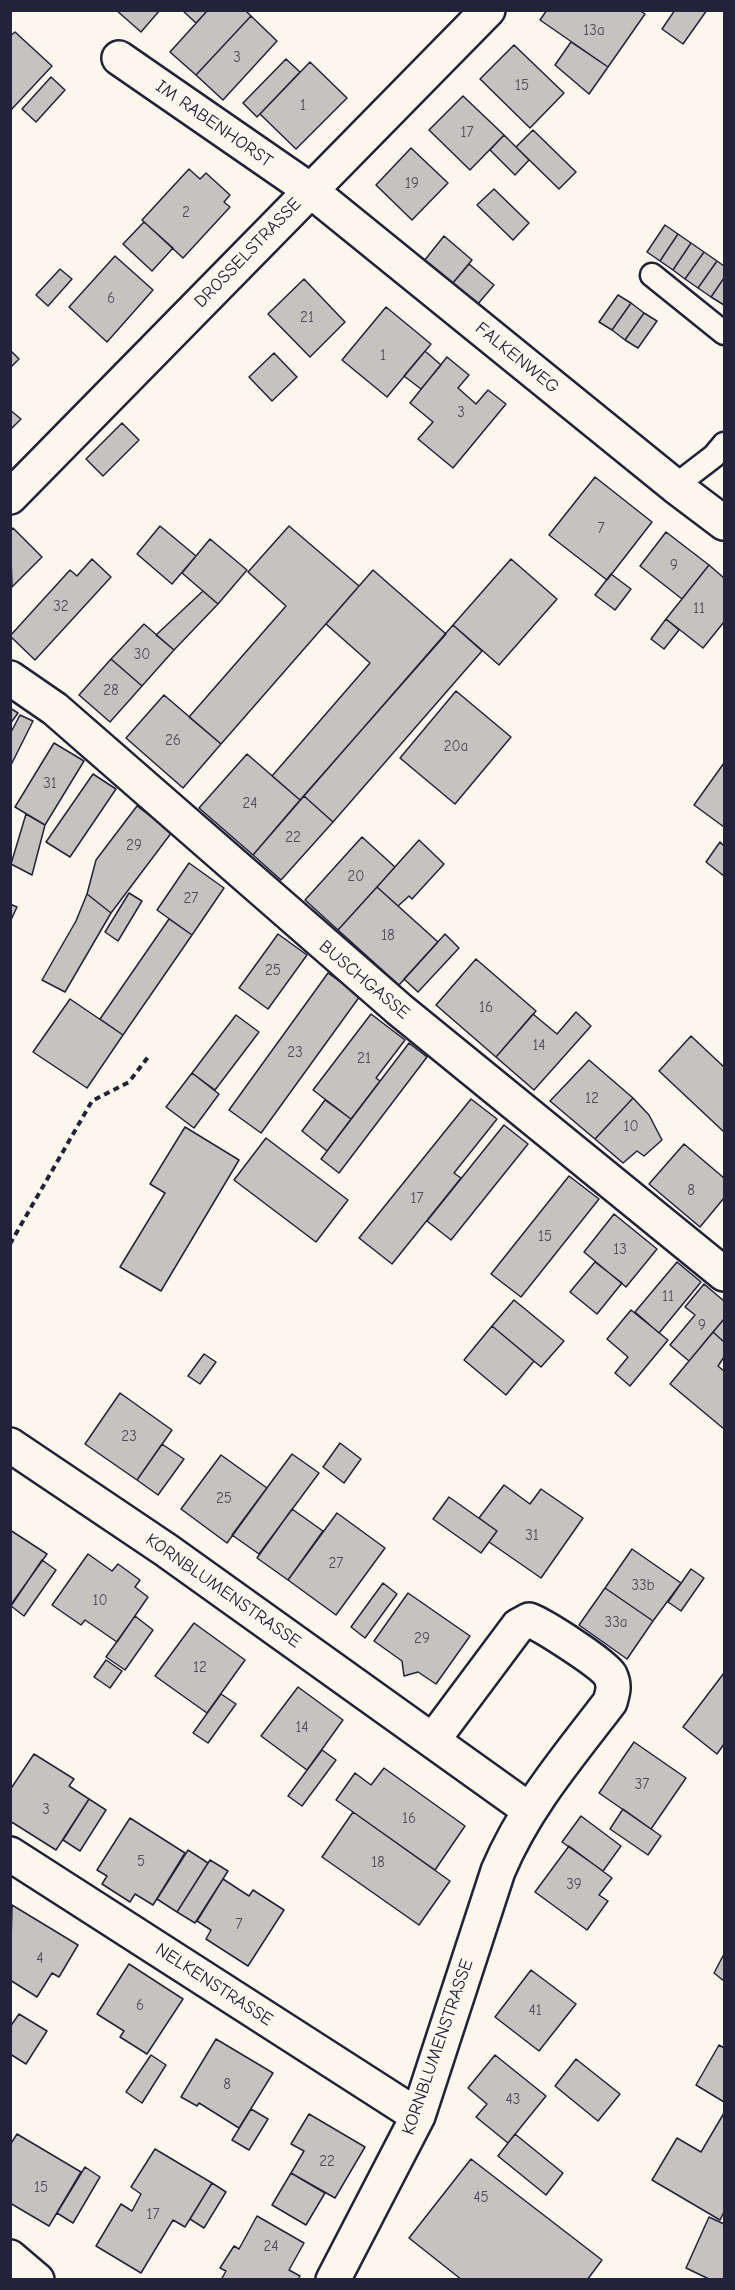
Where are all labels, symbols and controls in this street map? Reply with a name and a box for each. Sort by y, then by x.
house number: 13a [583,22,605,40]
house number: 3 [233,49,241,67]
street label: IM RABENHORST [151,76,277,172]
house number: 15 [515,77,529,95]
house number: 1 [300,97,306,115]
house number: 17 [460,124,474,142]
house number: 19 [405,175,419,193]
street label: DROSSELSTRASSE [190,193,306,313]
house number: 2 [182,204,190,222]
house number: 6 [107,290,115,308]
house number: 21 [300,309,314,327]
street label: FALKENWEG [471,318,563,398]
house number: 1 [380,347,386,365]
house number: 3 [457,404,465,422]
house number: 7 [597,520,605,538]
house number: 9 [670,557,678,575]
house number: 32 [53,598,69,616]
house number: 11 [693,600,705,618]
house number: 30 [134,646,150,664]
house number: 28 [103,682,119,700]
house number: 26 [165,732,181,750]
house number: 20a [444,738,468,756]
house number: 31 [43,775,57,793]
house number: 24 [242,795,258,813]
house number: 22 [285,829,301,847]
house number: 29 [126,837,142,855]
house number: 20 [348,868,364,886]
house number: 27 [184,890,198,908]
house number: 18 [381,927,395,945]
street label: BUSCHGASSE [314,936,414,1024]
house number: 25 [265,962,281,980]
house number: 16 [479,999,493,1017]
house number: 14 [532,1037,546,1055]
house number: 23 [287,1044,303,1062]
house number: 21 [357,1050,371,1068]
house number: 12 [585,1090,599,1108]
house number: 10 [623,1118,639,1136]
house number: 8 [687,1182,695,1200]
house number: 17 [410,1190,424,1208]
house number: 15 [538,1228,552,1246]
house number: 13 [613,1241,627,1259]
house number: 11 [662,1288,674,1306]
house number: 9 [698,1317,706,1335]
house number: 23 [121,1428,137,1446]
house number: 25 [216,1490,232,1508]
house number: 31 [525,1527,539,1545]
street label: KORNBLUMENSTRASSE [141,1529,305,1653]
house number: 27 [329,1555,343,1573]
house number: 33b [631,1577,655,1595]
house number: 10 [92,1592,108,1610]
house number: 33a [605,1614,627,1632]
house number: 29 [414,1630,430,1648]
house number: 12 [193,1659,207,1677]
house number: 14 [295,1719,309,1737]
house number: 37 [635,1776,649,1794]
house number: 3 [42,1801,50,1819]
house number: 16 [402,1810,416,1828]
house number: 5 [137,1853,145,1871]
house number: 18 [371,1854,385,1872]
house number: 39 [566,1876,582,1894]
house number: 7 [235,1916,243,1934]
street label: NELKENSTRASSE [151,1939,277,2031]
house number: 4 [36,1950,44,1968]
street label: KORNBLUMENSTRASSE [398,1956,478,2138]
house number: 6 [136,1997,144,2015]
house number: 41 [528,2002,542,2020]
house number: 8 [223,2076,231,2094]
house number: 43 [506,2091,520,2109]
house number: 22 [319,2153,335,2171]
house number: 15 [34,2179,48,2197]
house number: 45 [473,2189,489,2207]
house number: 17 [146,2206,160,2224]
house number: 24 [263,2238,279,2256]

